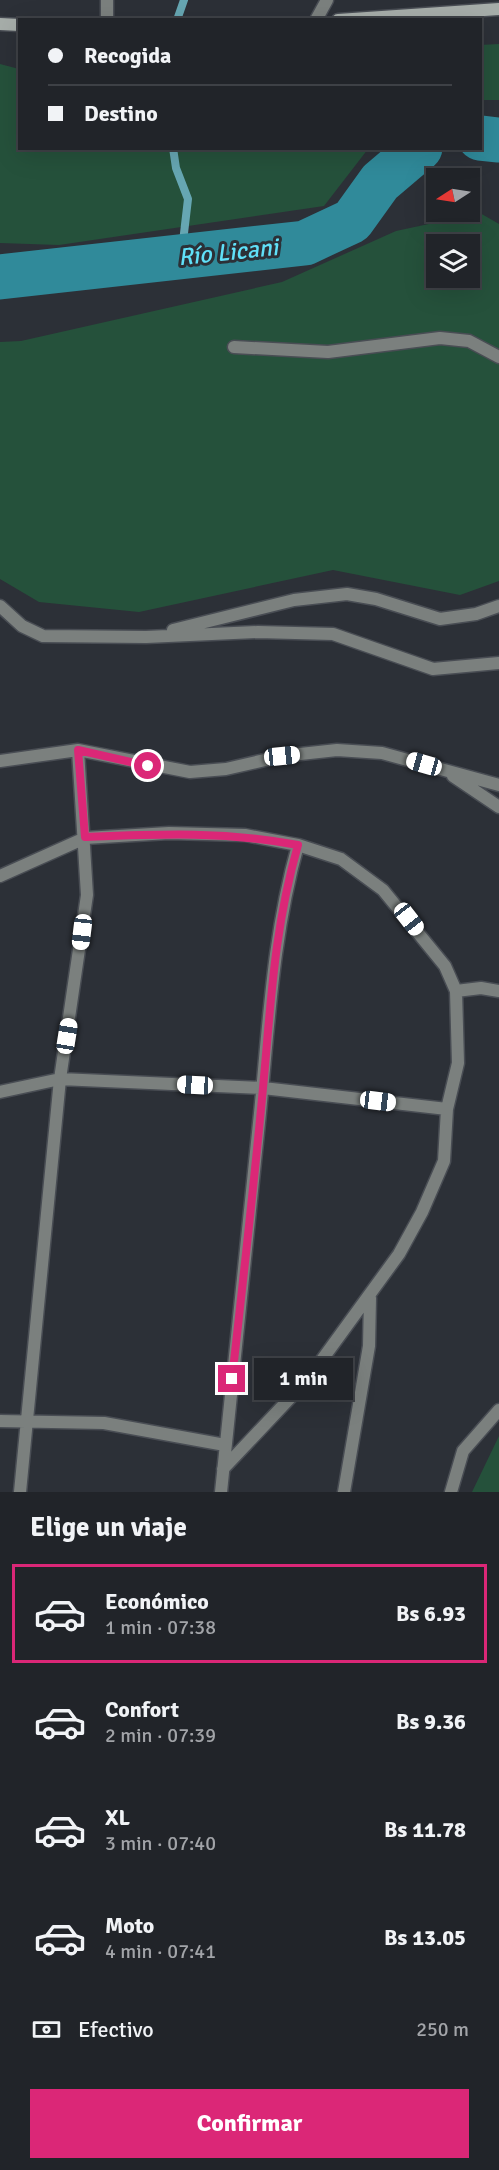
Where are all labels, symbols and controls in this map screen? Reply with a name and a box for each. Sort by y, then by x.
text: Recogida [84,42,171,69]
text: Destino [84,100,158,127]
north arrow [426,168,480,222]
map controls [426,168,480,288]
water label: Río Licani [177,232,282,272]
button: layers [426,234,480,288]
car [263,745,301,767]
car [404,750,444,778]
route start [134,752,161,779]
car [391,899,427,939]
car [71,913,93,951]
car [55,1017,79,1055]
car [177,1075,213,1095]
car [359,1090,397,1112]
callout: 1 min [253,1358,352,1400]
route end [218,1365,245,1392]
text: 1 min [279,1366,328,1391]
text: Elige un viaje [30,1511,187,1544]
icon: car [33,1587,87,1641]
text: Económico [105,1588,209,1615]
text: Bs 6.93 [396,1600,466,1627]
text: 1 min · 07:38 [105,1615,216,1640]
icon: car [33,1695,87,1749]
text: Confort [105,1696,179,1723]
text: Bs 9.36 [396,1708,466,1735]
text: 2 min · 07:39 [105,1723,216,1748]
icon: car [33,1803,87,1857]
text: XL [105,1804,130,1831]
text: Bs 11.78 [384,1816,466,1843]
text: 3 min · 07:40 [105,1831,216,1856]
icon: car [33,1911,87,1965]
text: Moto [105,1912,154,1939]
text: Bs 13.05 [384,1924,466,1951]
text: 4 min · 07:41 [105,1939,216,1964]
icon: cash [30,2013,63,2046]
text: Efectivo [78,2016,154,2043]
text: 250 m [416,2017,469,2042]
button: Confirmar [30,2089,469,2158]

